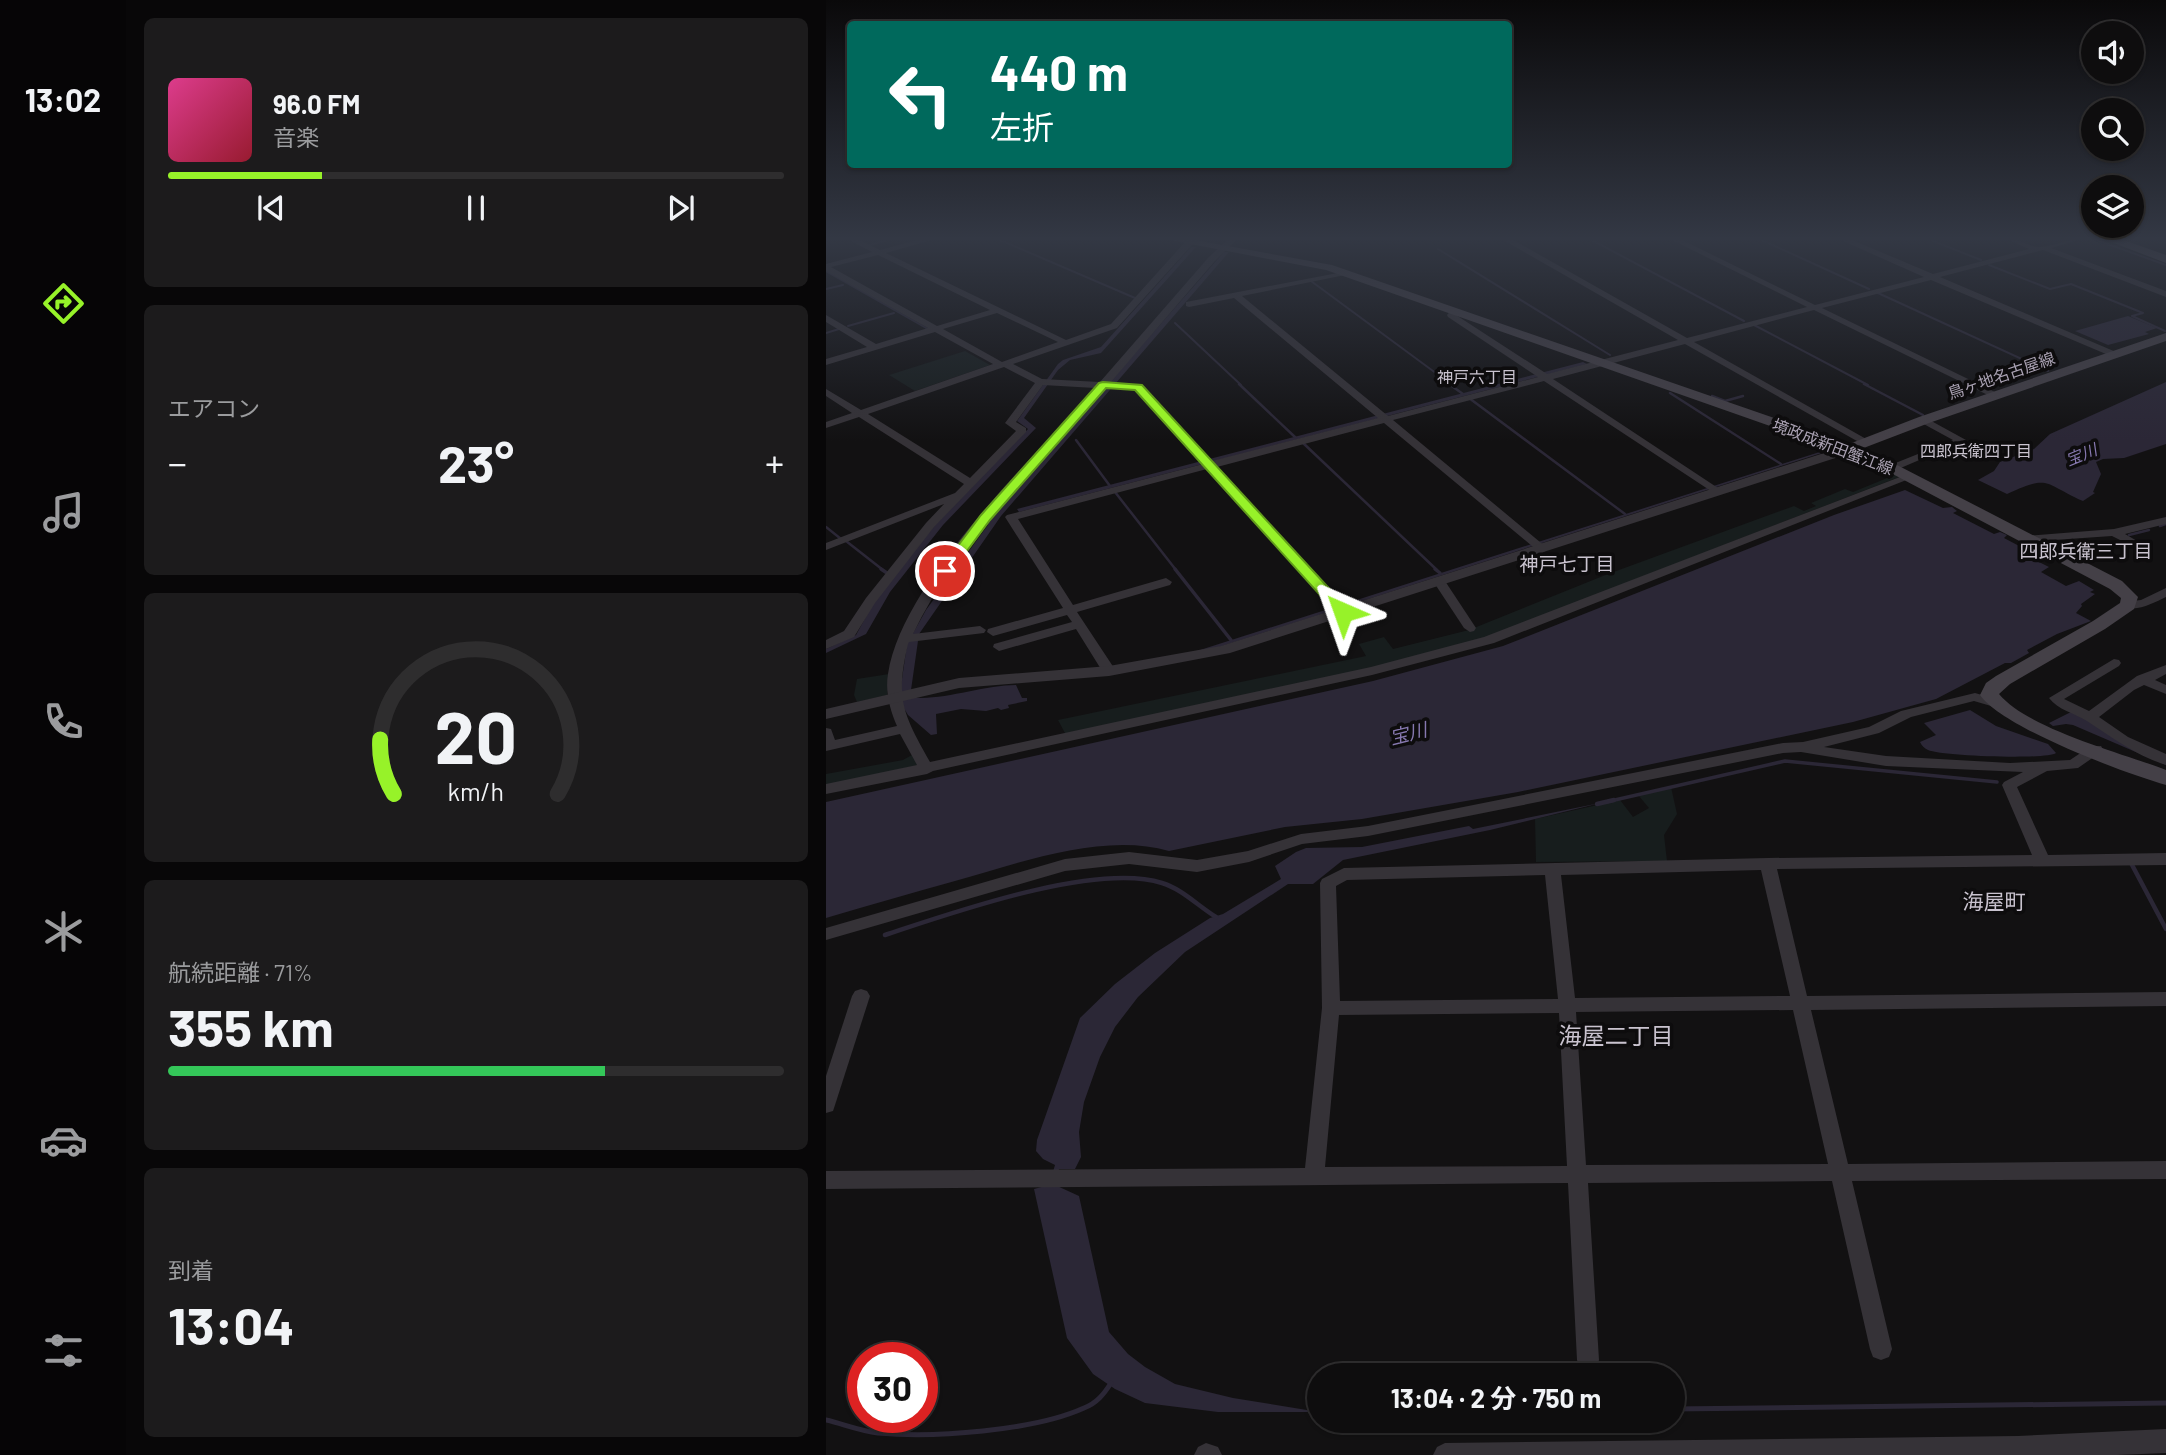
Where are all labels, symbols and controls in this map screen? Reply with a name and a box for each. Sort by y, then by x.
map controls [2081,21,2144,238]
button: sound [2081,21,2144,84]
text: 440 m [990,42,1128,101]
icon: left [875,49,966,140]
text: 13:02 [25,80,101,118]
text: 96.0 FM [273,88,360,119]
button: search [2081,98,2144,161]
text: 左折 [990,107,1054,145]
text: 音楽 [273,123,319,151]
button: layers [2081,175,2144,238]
icon: previous [252,189,290,227]
icon: pause [457,189,495,227]
icon: next [662,189,700,227]
icon: directions [39,279,88,328]
street label: 鳥ヶ地名古屋線 [1945,348,2057,402]
district label: 神戸六丁目 [1437,367,1517,386]
text: エアコン [168,394,260,422]
street label: 境政成新田蟹江線 [1770,414,1896,478]
text: 23° [438,431,514,493]
water label: 宝川 [2063,438,2101,469]
text: − [168,439,187,485]
text: + [765,439,784,485]
district label: 四郎兵衛四丁目 [1920,441,2032,460]
icon: music [39,488,88,537]
district label: 四郎兵衛三丁目 [2019,539,2153,562]
pin [915,541,975,601]
icon: arrive [926,552,964,590]
district label: 神戸七丁目 [1519,552,1615,575]
position arrow [1306,575,1380,649]
text: 20 [435,691,517,779]
icon: phone [39,697,88,746]
water label: 宝川 [1387,717,1431,749]
text: km/h [448,775,504,805]
district label: 海屋町 [1963,888,2026,913]
icon: climate [39,907,88,956]
text: 航続距離 · 71% [168,958,313,986]
text: 355 km [168,995,334,1057]
district label: 海屋二丁目 [1559,1021,1674,1049]
icon: car [39,1116,88,1165]
text: 到着 [168,1256,214,1284]
text: 13:04 [168,1293,295,1355]
icon: filters [39,1326,88,1375]
speed limit sign: 30 [847,1342,938,1433]
text: 13:04 · 2 分 · 750 m [1391,1382,1601,1413]

